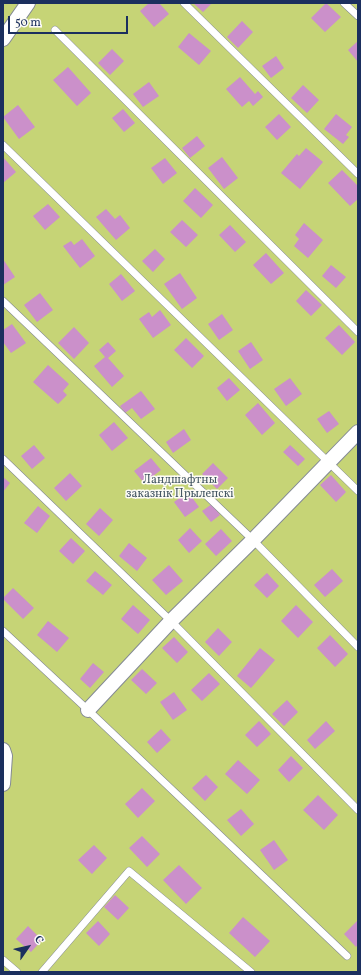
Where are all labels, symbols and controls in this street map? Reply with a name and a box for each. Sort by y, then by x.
scale bar [10,8,130,34]
text: 50 m [15,15,41,31]
park label: Ландшафтны заказнік Прылепскі [126,474,234,502]
north arrow [8,927,48,967]
text: С [30,933,47,947]

